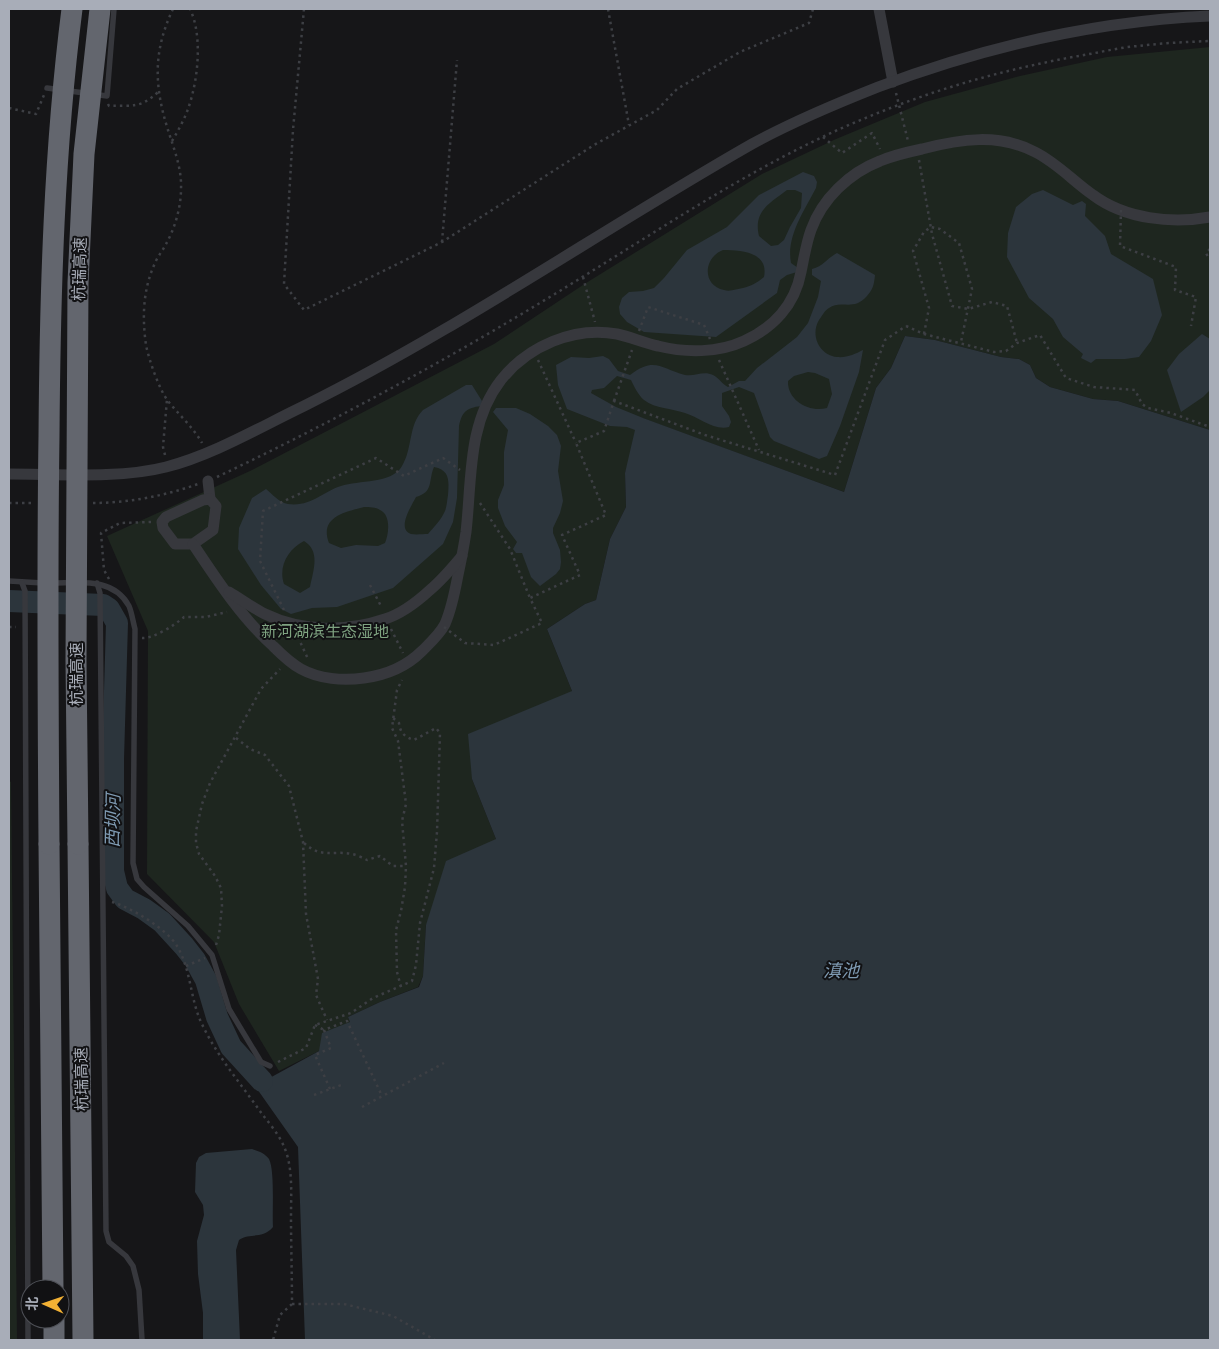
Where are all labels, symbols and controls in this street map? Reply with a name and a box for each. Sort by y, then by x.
street label: 杭瑞高速 [68,237,92,301]
park label: 新河湖滨生态湿地 [261,621,389,643]
street label: 杭瑞高速 [66,642,88,706]
water label: 西坝河 [101,791,127,848]
water label: 滇池 [823,959,861,984]
street label: 杭瑞高速 [70,1047,94,1111]
north arrow [20,1279,70,1329]
text: 北 [23,1296,43,1311]

